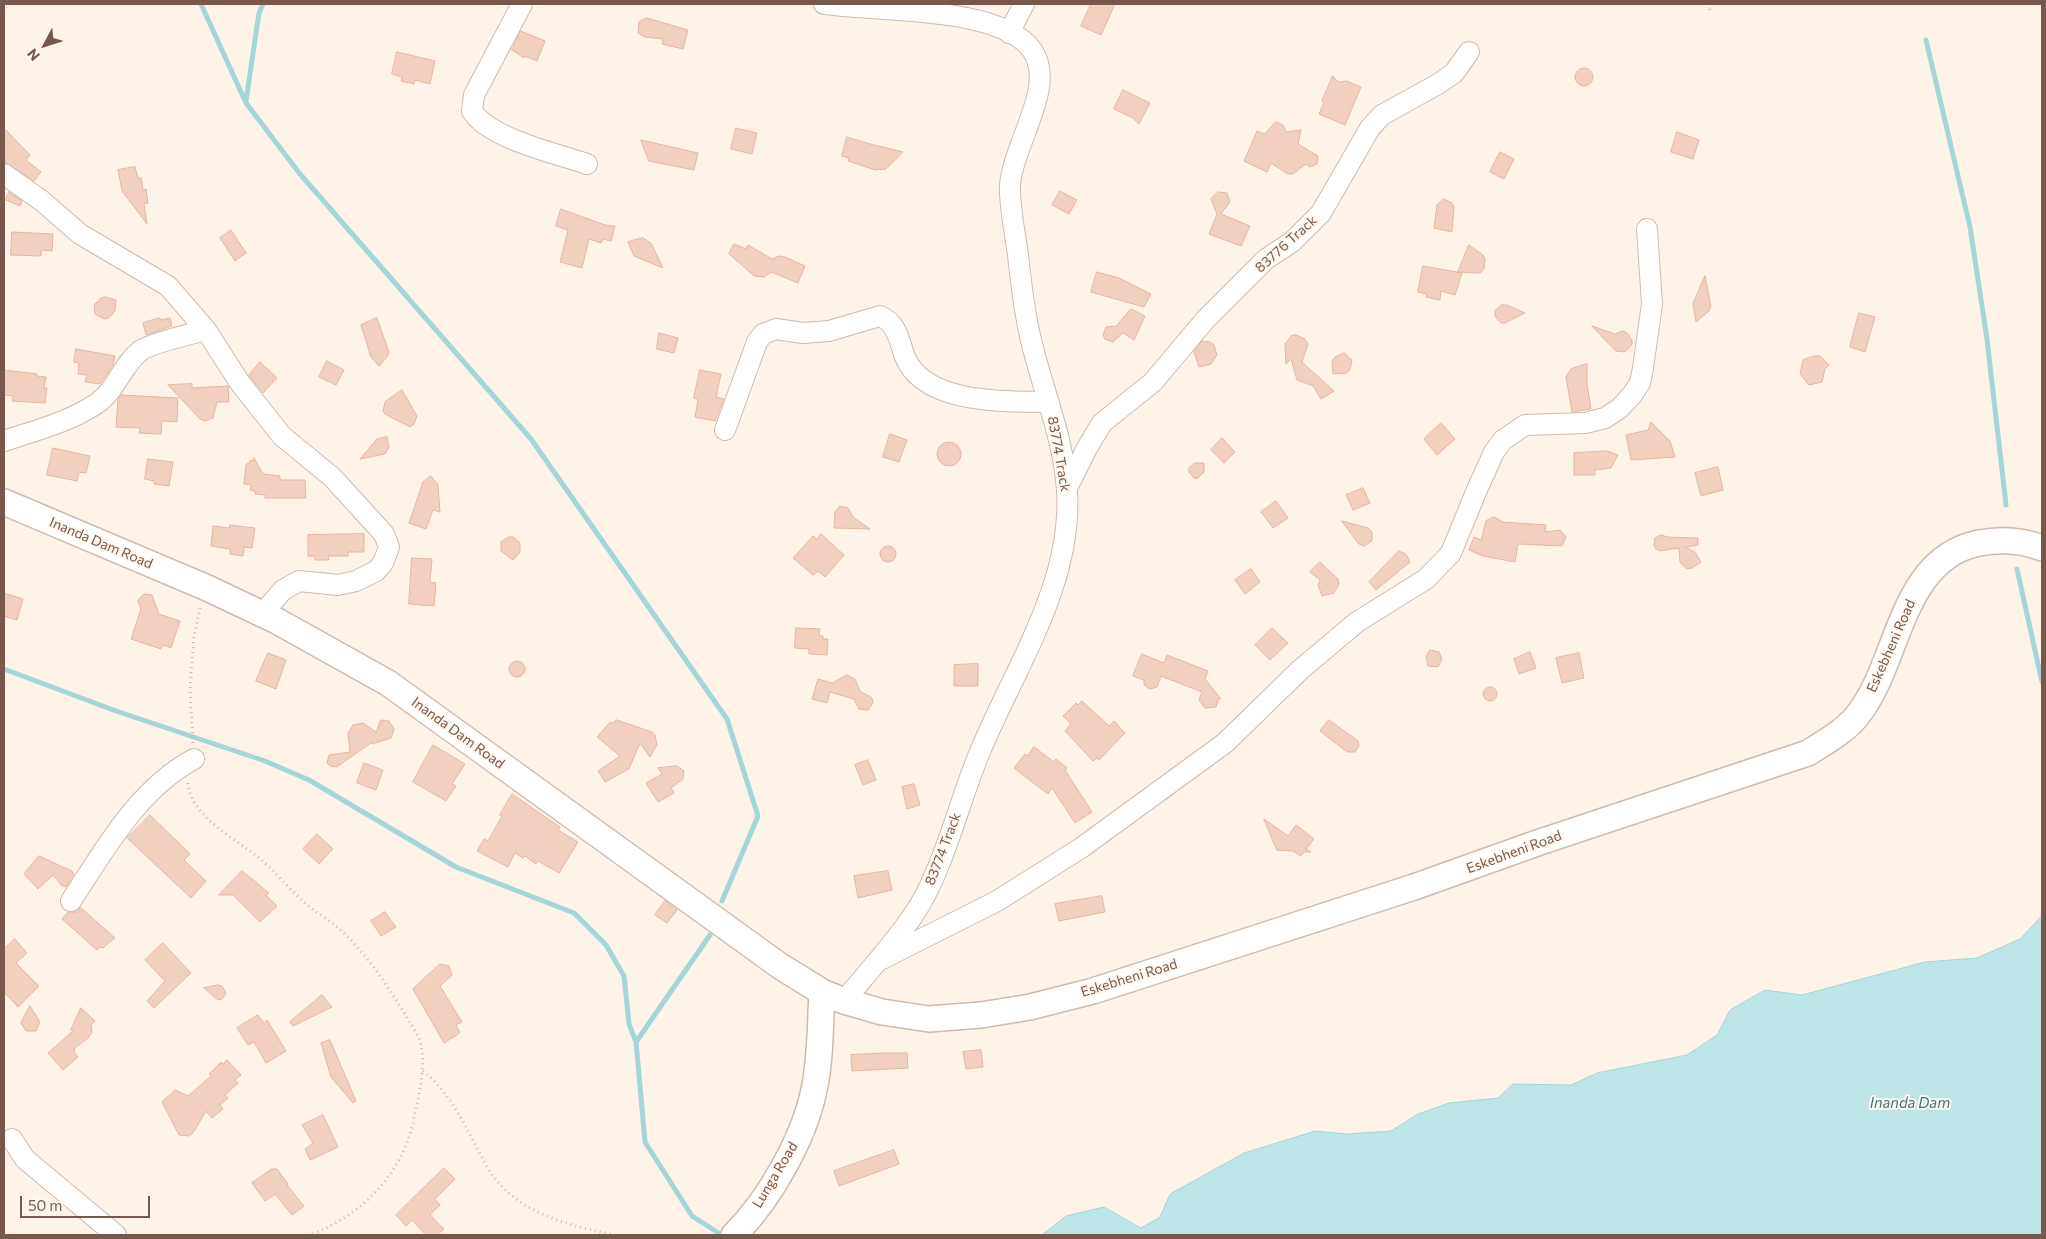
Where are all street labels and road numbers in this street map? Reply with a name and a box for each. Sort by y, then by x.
street label: 83776 Track [1252,212,1320,276]
street label: 83774 Track [1044,415,1074,493]
street label: Inanda Dam Road [47,514,155,572]
street label: Eskebheni Road [1863,597,1919,695]
street label: Inanda Dam Road [408,694,508,772]
street label: 83774 Track [921,810,965,888]
street label: Eskebheni Road [1464,827,1564,877]
street label: Eskebheni Road [1079,955,1179,1001]
street label: Lunga Road [749,1139,801,1211]

